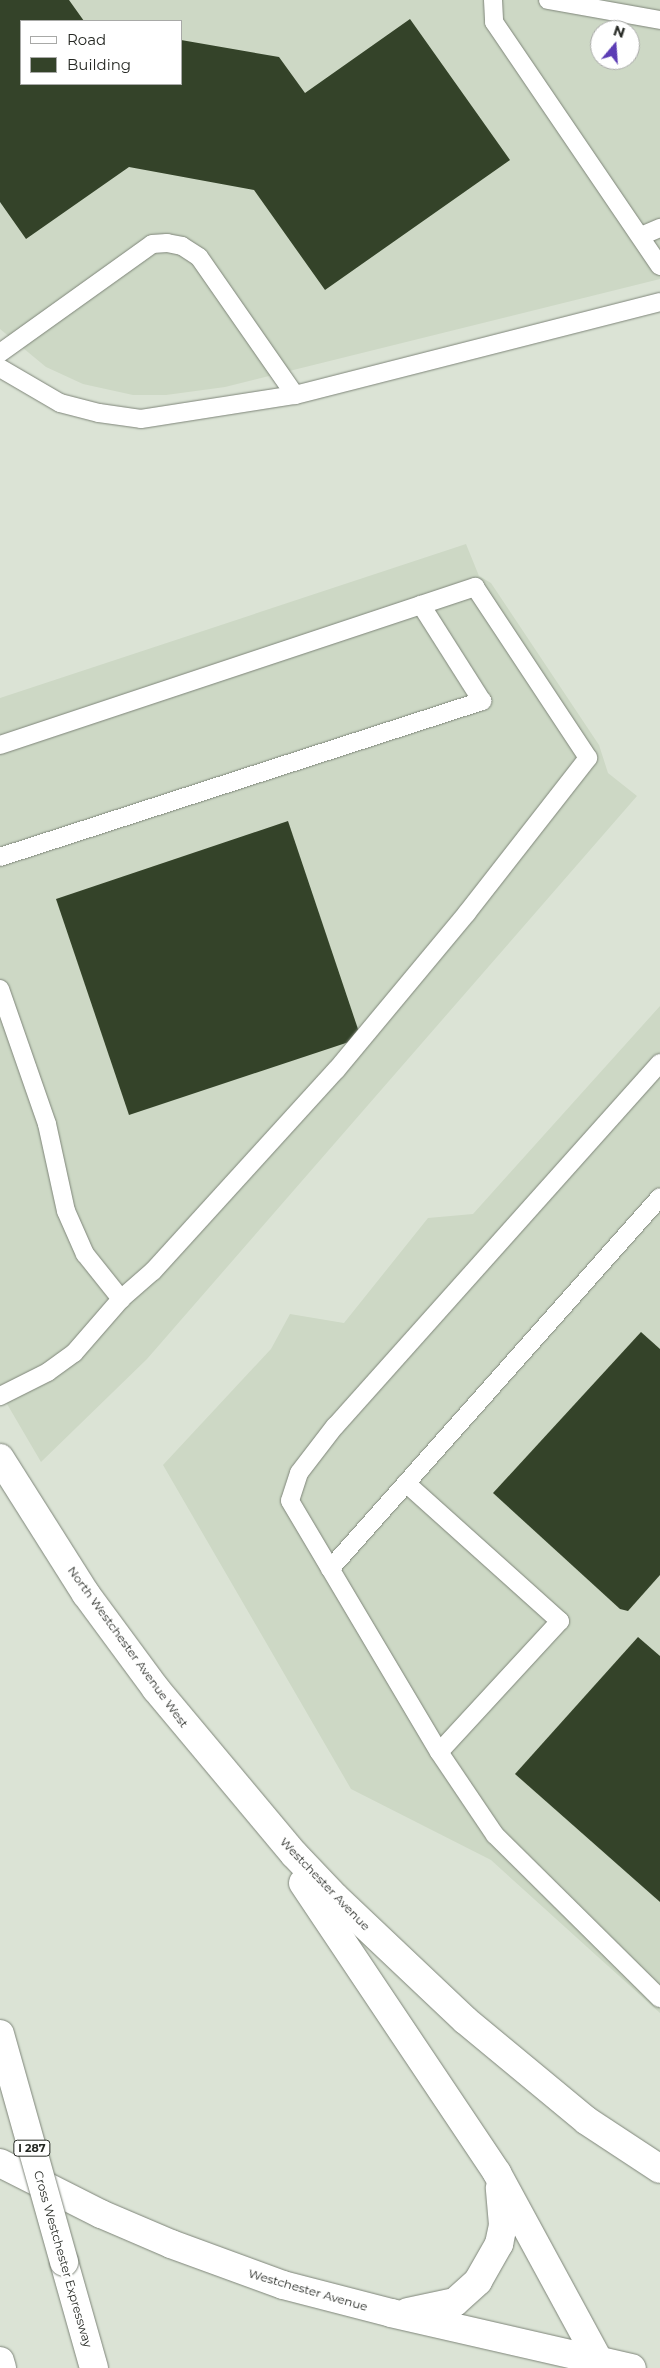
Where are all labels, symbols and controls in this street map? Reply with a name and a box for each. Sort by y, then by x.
legend [20,20,182,85]
north arrow [590,20,640,70]
text: N [611,21,627,42]
text: Road [67,30,106,49]
text: Building [67,55,131,74]
street label: North Westchester Avenue West [65,1564,191,1730]
street label: Westchester Avenue [277,1835,373,1933]
road number: I 287 [13,2140,51,2156]
street label: Cross Westchester Expressway [31,2169,95,2349]
street label: Westchester Avenue [247,2266,369,2314]

